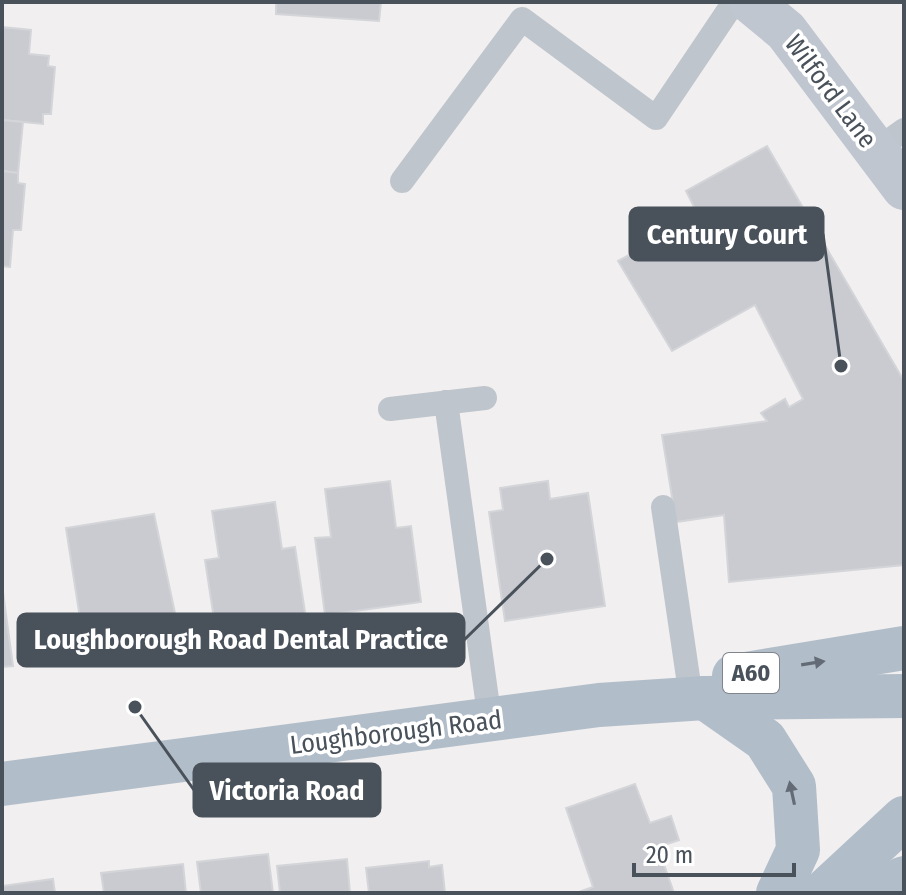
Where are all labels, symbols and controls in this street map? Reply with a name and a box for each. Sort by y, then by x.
street label: Wilford Lane [778,29,883,154]
callout: Century Court [630,208,823,260]
text: Century Court [647,218,808,251]
callout: Loughborough Road Dental Practice [18,614,464,666]
text: Loughborough Road Dental Practice [34,623,448,656]
road number: A60 [723,653,779,693]
one-way arrow [801,656,826,669]
street label: Loughborough Road [288,704,504,761]
callout: Victoria Road [194,764,380,816]
text: Victoria Road [209,774,364,807]
one-way arrow [786,780,798,805]
scale bar [634,827,794,877]
text: 20 m [646,841,693,869]

